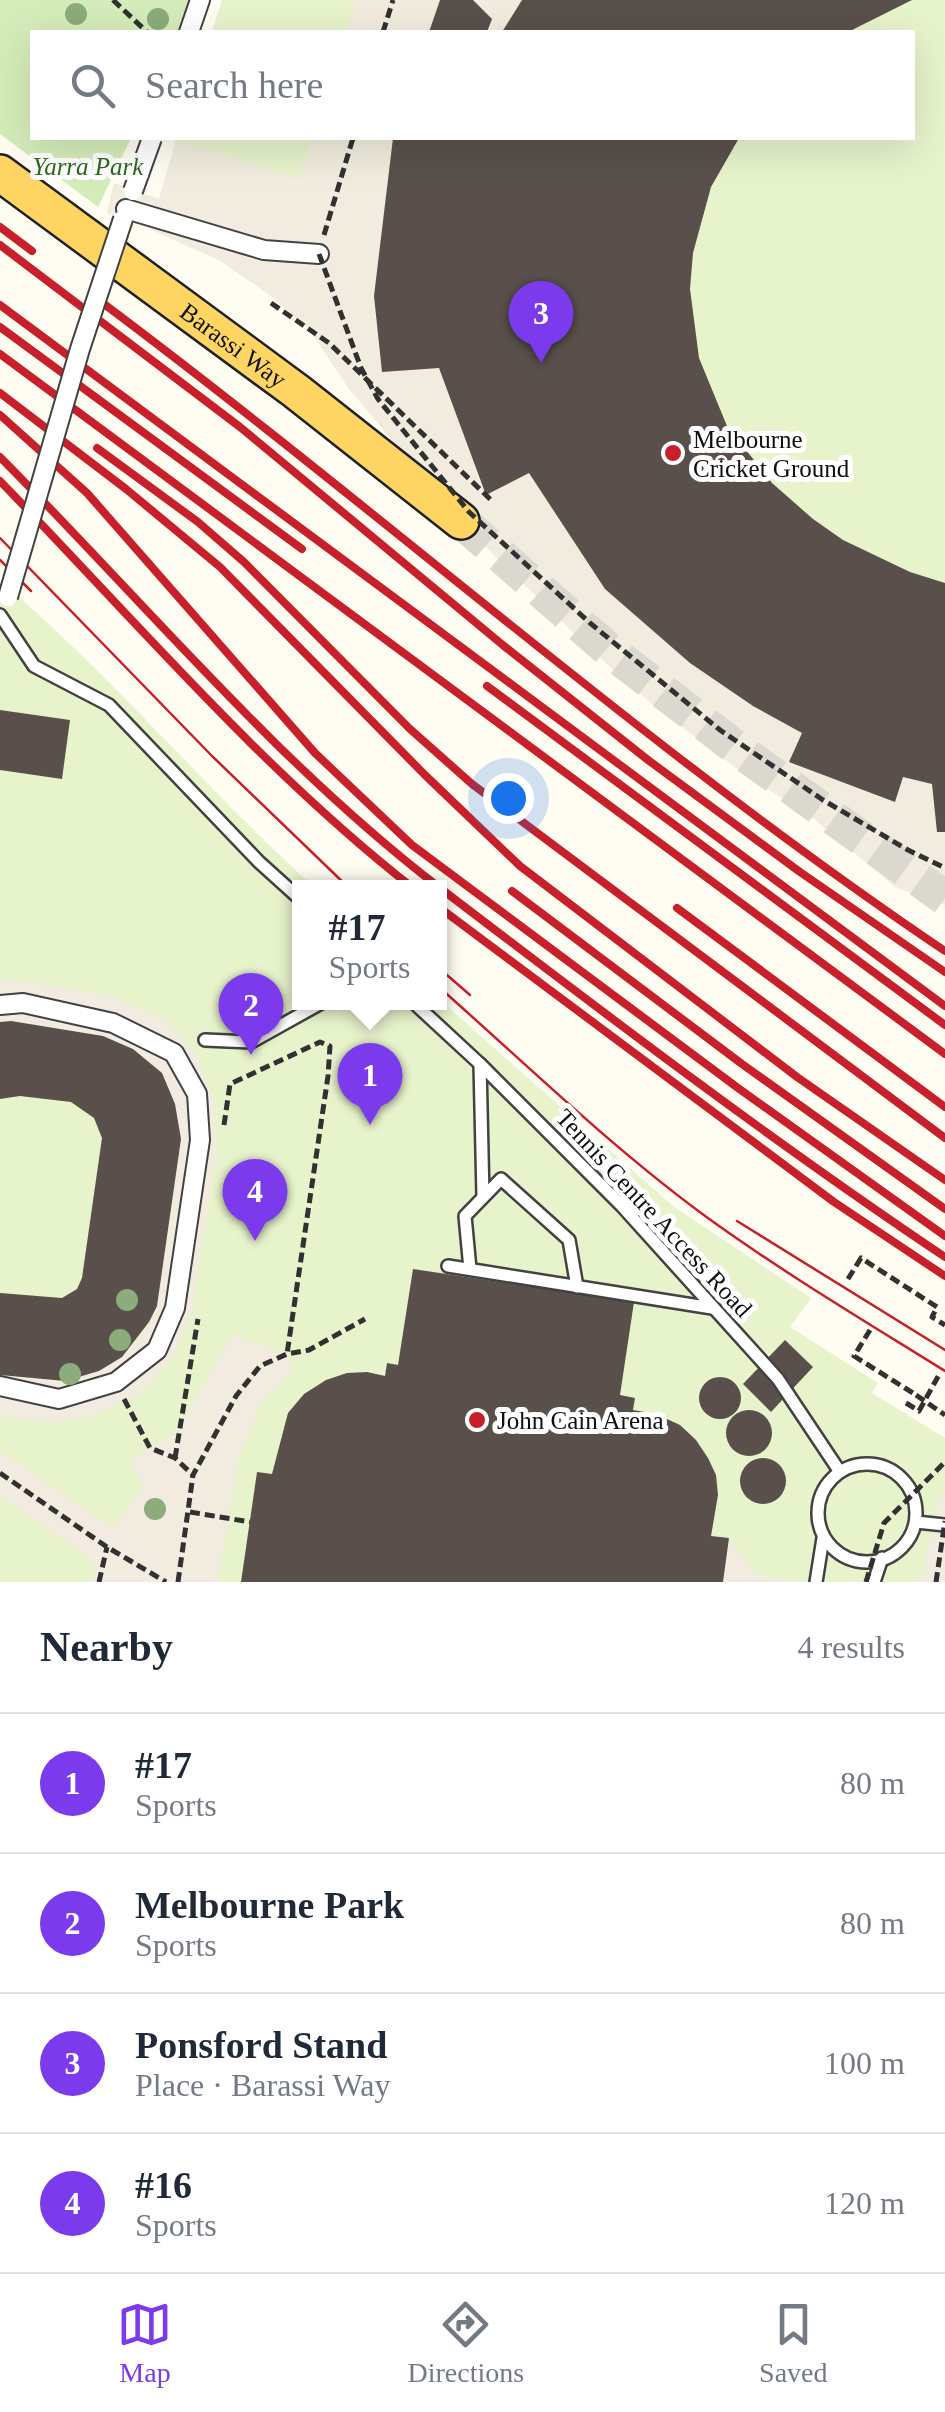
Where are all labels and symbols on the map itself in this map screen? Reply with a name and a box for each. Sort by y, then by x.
park label: Yarra Park [33,153,144,180]
pin: 3 [508,280,574,363]
street label: Barassi Way [175,297,292,393]
place label: Melbourne Cricket Ground [693,426,850,482]
marker: Melbourne Cricket Ground [662,442,684,464]
your location [483,773,534,824]
pin: 2 [218,972,284,1055]
pin: 1 [338,1042,402,1125]
street label: Tennis Centre Access Road [551,1104,758,1323]
pin: 4 [222,1158,288,1241]
place label: John Cain Arena [497,1407,664,1434]
marker: John Cain Arena [466,1409,488,1431]

